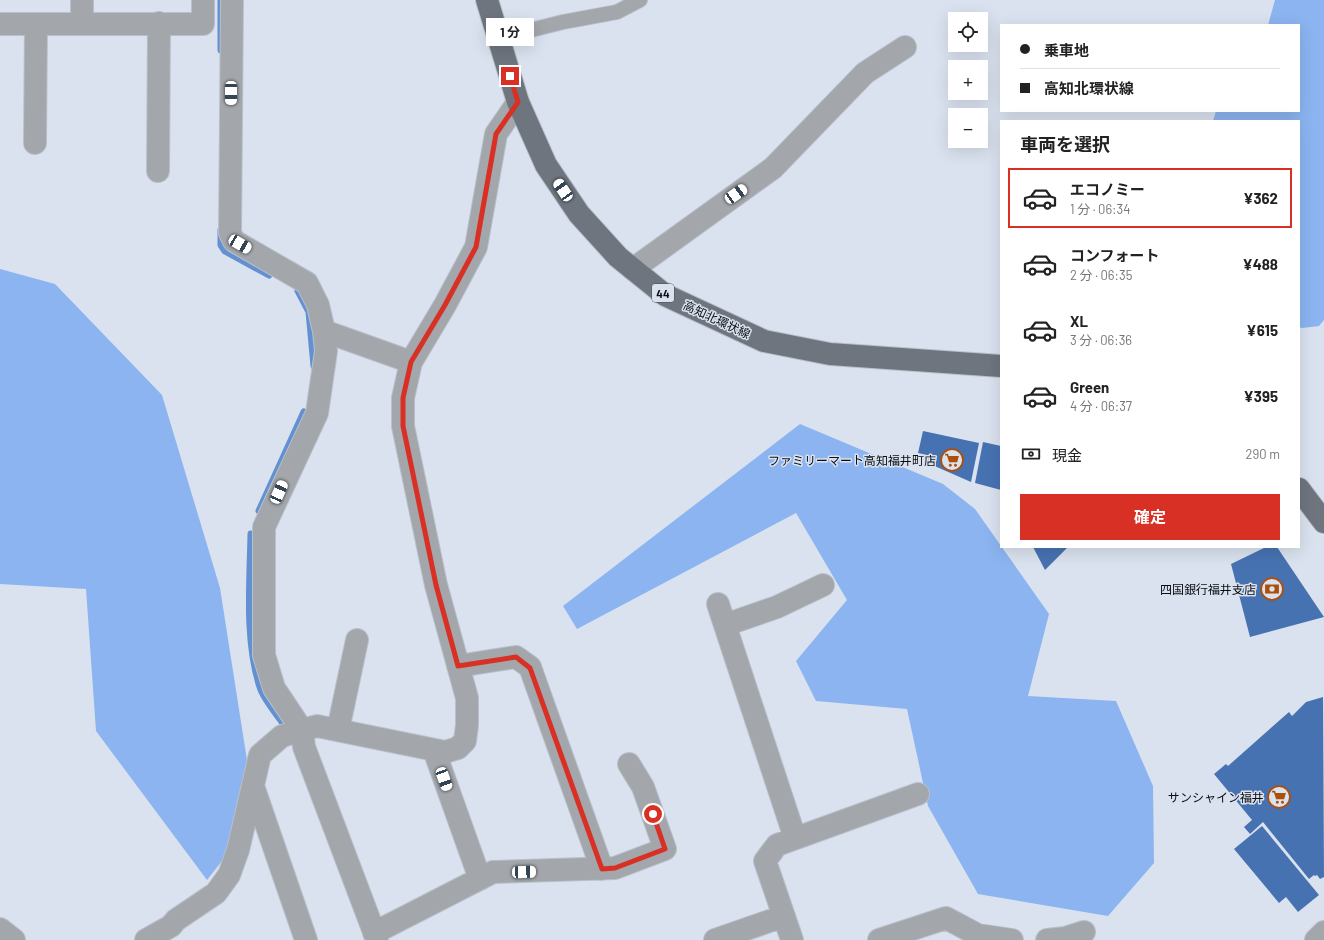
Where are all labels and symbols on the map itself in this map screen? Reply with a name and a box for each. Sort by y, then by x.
callout: 1 分 [486,18,534,46]
route end [501,67,519,85]
car [225,81,237,105]
car [551,177,575,203]
car [723,182,749,206]
car [227,233,253,255]
road number: 44 [652,284,674,302]
street label: 高知北環状線 [681,297,753,341]
supermarket icon: ファミリーマート高知福井町店 [939,447,965,473]
place label: ファミリーマート高知福井町店 [768,453,936,467]
car [269,479,289,505]
bank icon: 四国銀行福井支店 [1259,576,1285,602]
place label: 四国銀行福井支店 [1160,582,1256,596]
car [434,766,454,792]
supermarket icon: サンシャイン福井 [1266,784,1292,810]
place label: サンシャイン福井 [1168,790,1264,804]
route start [644,805,662,823]
car [512,866,536,878]

